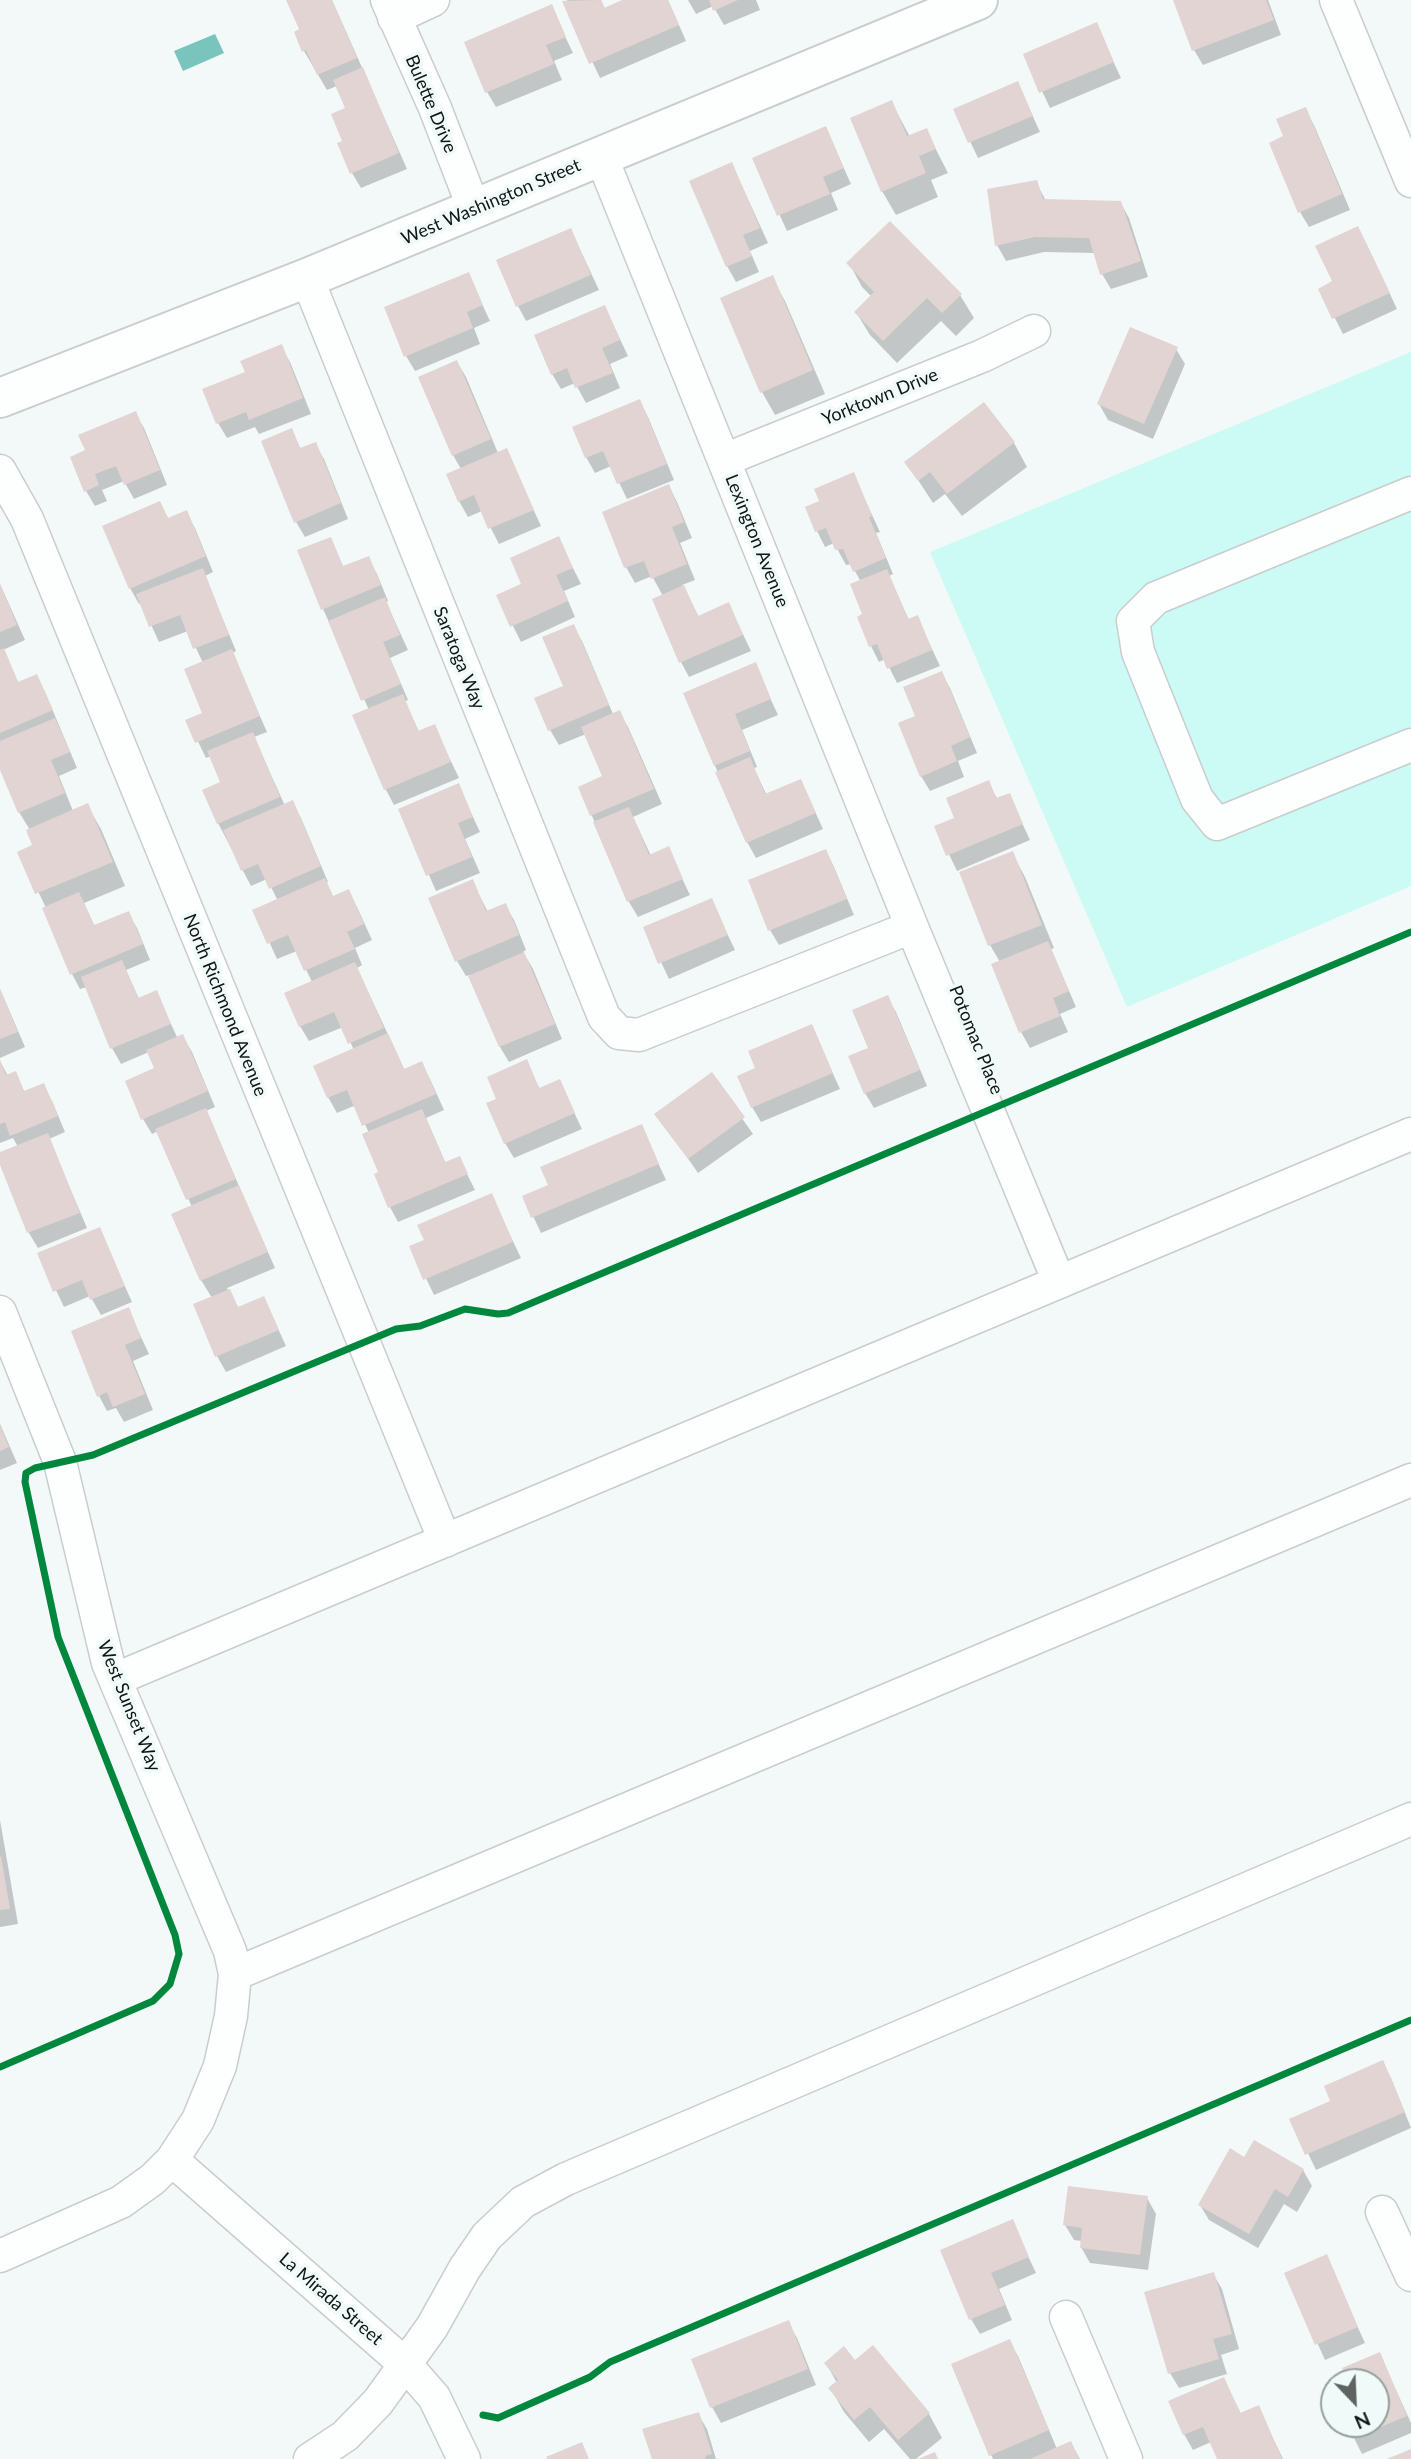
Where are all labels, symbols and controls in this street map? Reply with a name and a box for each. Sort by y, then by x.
street label: Bulette Drive [401,52,461,156]
street label: West Washington Street [398,154,584,250]
street label: Yorktown Drive [819,364,941,430]
street label: Lexington Avenue [720,471,794,611]
street label: Saratoga Way [429,603,489,713]
street label: North Richmond Avenue [179,911,271,1099]
street label: Potomac Place [944,982,1008,1098]
street label: West Sunset Way [93,1637,165,1775]
street label: La Mirada Street [275,2248,387,2350]
north arrow [1320,2368,1390,2438]
text: N [1351,2408,1374,2434]

